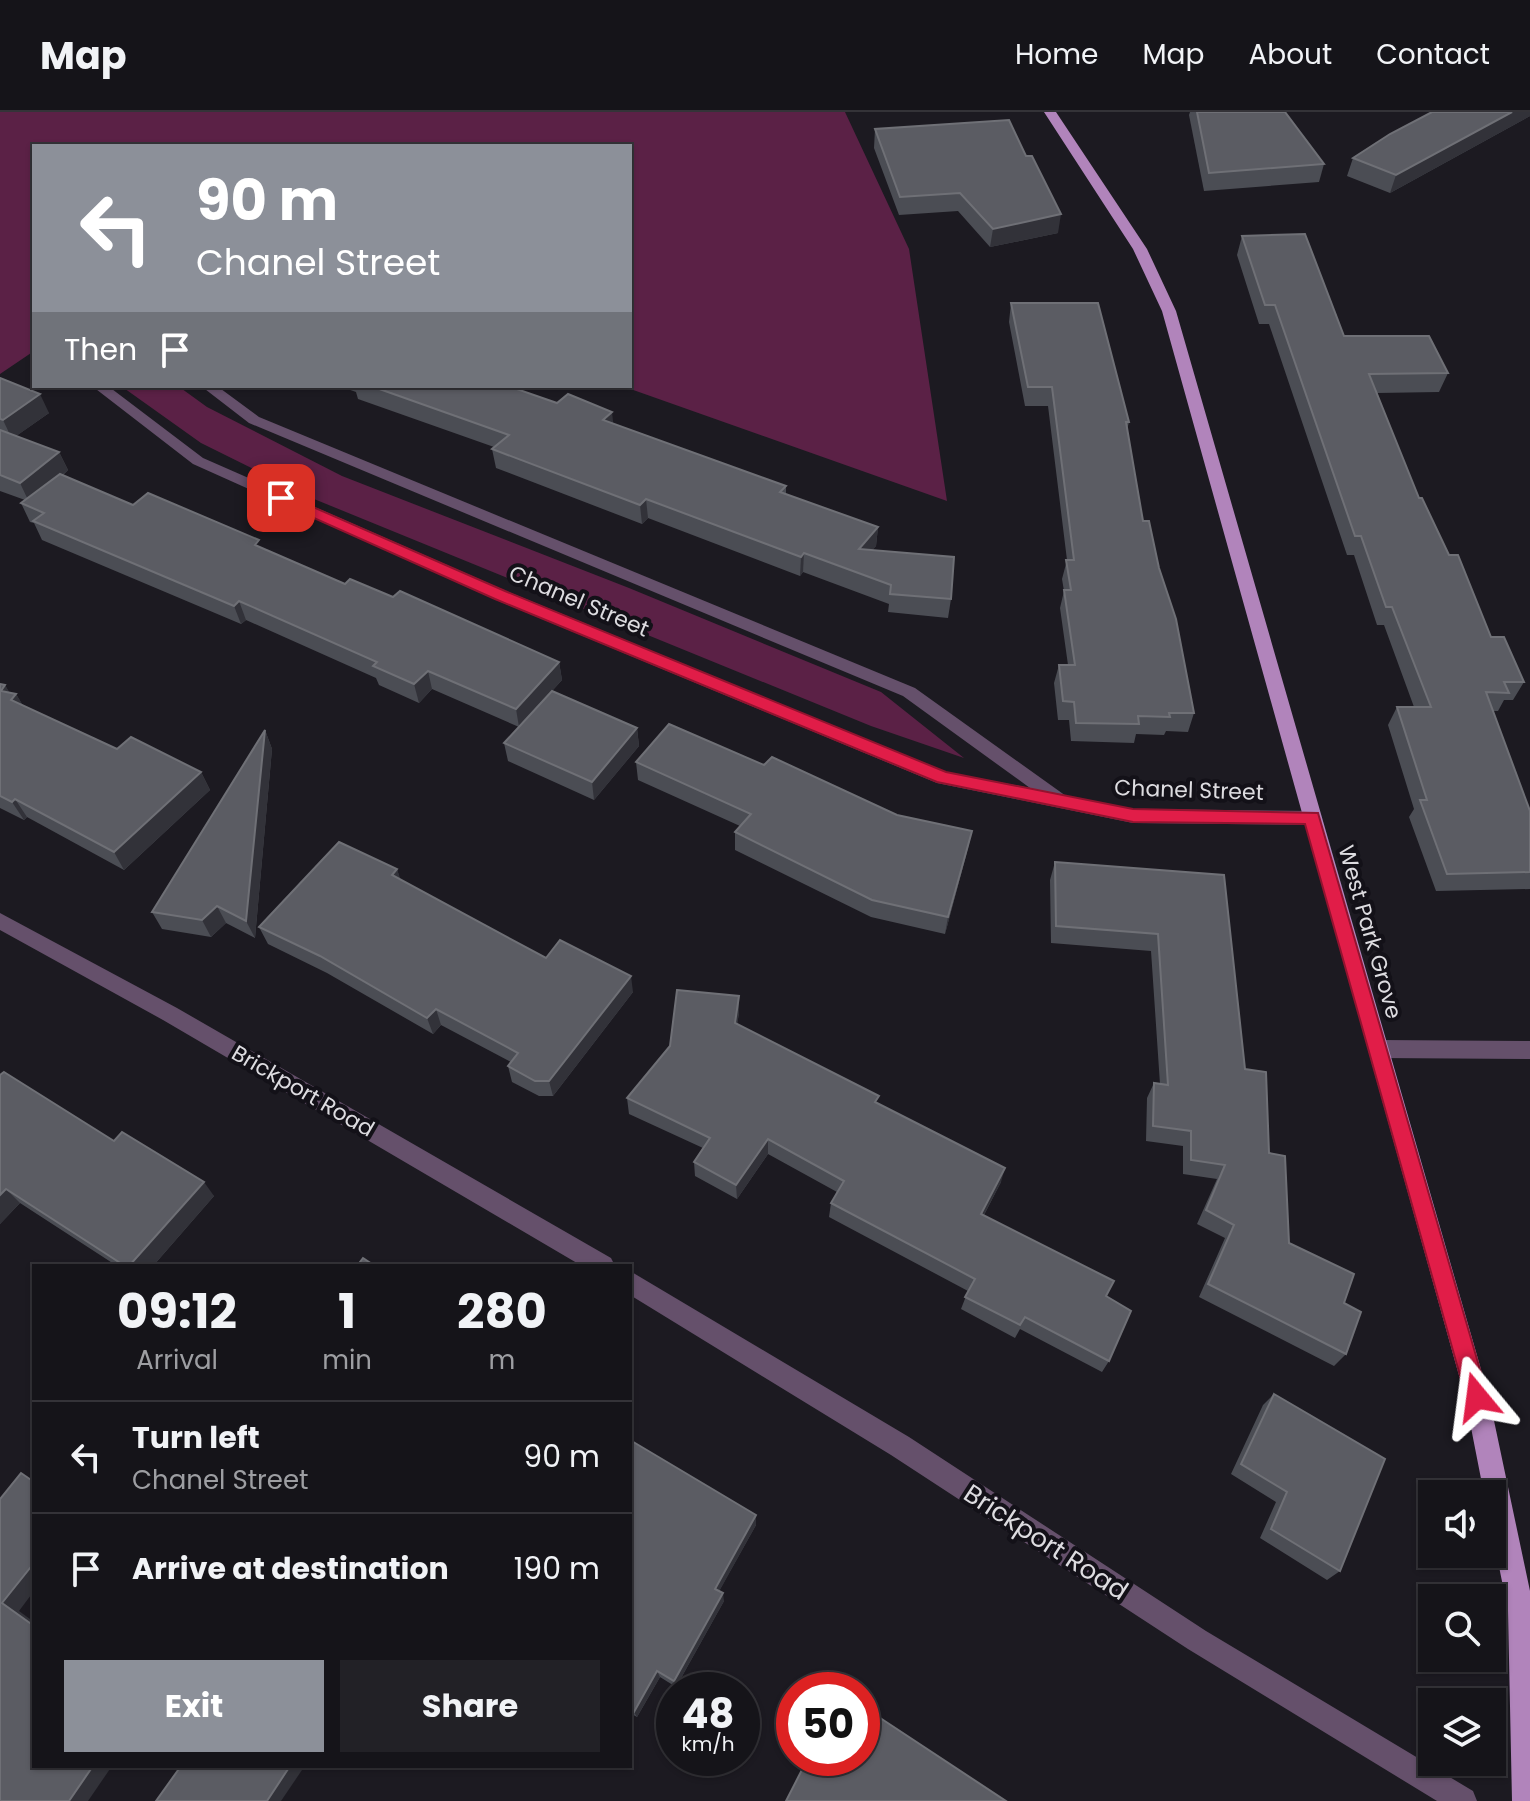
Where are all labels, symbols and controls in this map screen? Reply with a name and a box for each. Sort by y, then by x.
text: Map [40,29,127,82]
text: Home [1015,35,1098,74]
text: Map [1142,35,1204,74]
text: About [1248,35,1332,74]
text: Contact [1376,35,1490,74]
text: 90 m [196,161,338,240]
icon: left [64,176,168,280]
text: Chanel Street [196,237,440,288]
text: Then [64,328,137,371]
icon: arrive [153,328,197,372]
pin [247,464,315,532]
icon: arrive [259,476,303,520]
street label: Chanel Street [504,558,654,644]
street label: Chanel Street [1114,772,1264,808]
street label: West Park Grove [1330,842,1410,1022]
street label: Brickport Road [226,1038,380,1144]
text: 09:12 [117,1278,237,1345]
text: 1 [338,1278,356,1345]
text: 280 [457,1278,547,1345]
text: Arrival [136,1342,218,1378]
text: min [322,1342,372,1378]
text: m [489,1342,515,1378]
position arrow [1435,1355,1519,1439]
text: Turn left [132,1416,260,1459]
icon: left [64,1435,108,1479]
text: 90 m [523,1435,600,1478]
text: Chanel Street [132,1462,309,1498]
street label: Brickport Road [957,1475,1135,1609]
map controls [1418,1480,1506,1776]
button: sound [1418,1480,1506,1568]
icon: arrive [64,1547,108,1591]
text: Arrive at destination [132,1547,449,1590]
text: 190 m [514,1547,600,1590]
button: search [1418,1584,1506,1672]
button: Exit [64,1660,324,1752]
button: Share [340,1660,600,1752]
speed limit sign: 50 [776,1672,880,1776]
text: 48 [681,1686,734,1742]
button: layers [1418,1688,1506,1776]
text: km/h [681,1730,735,1758]

